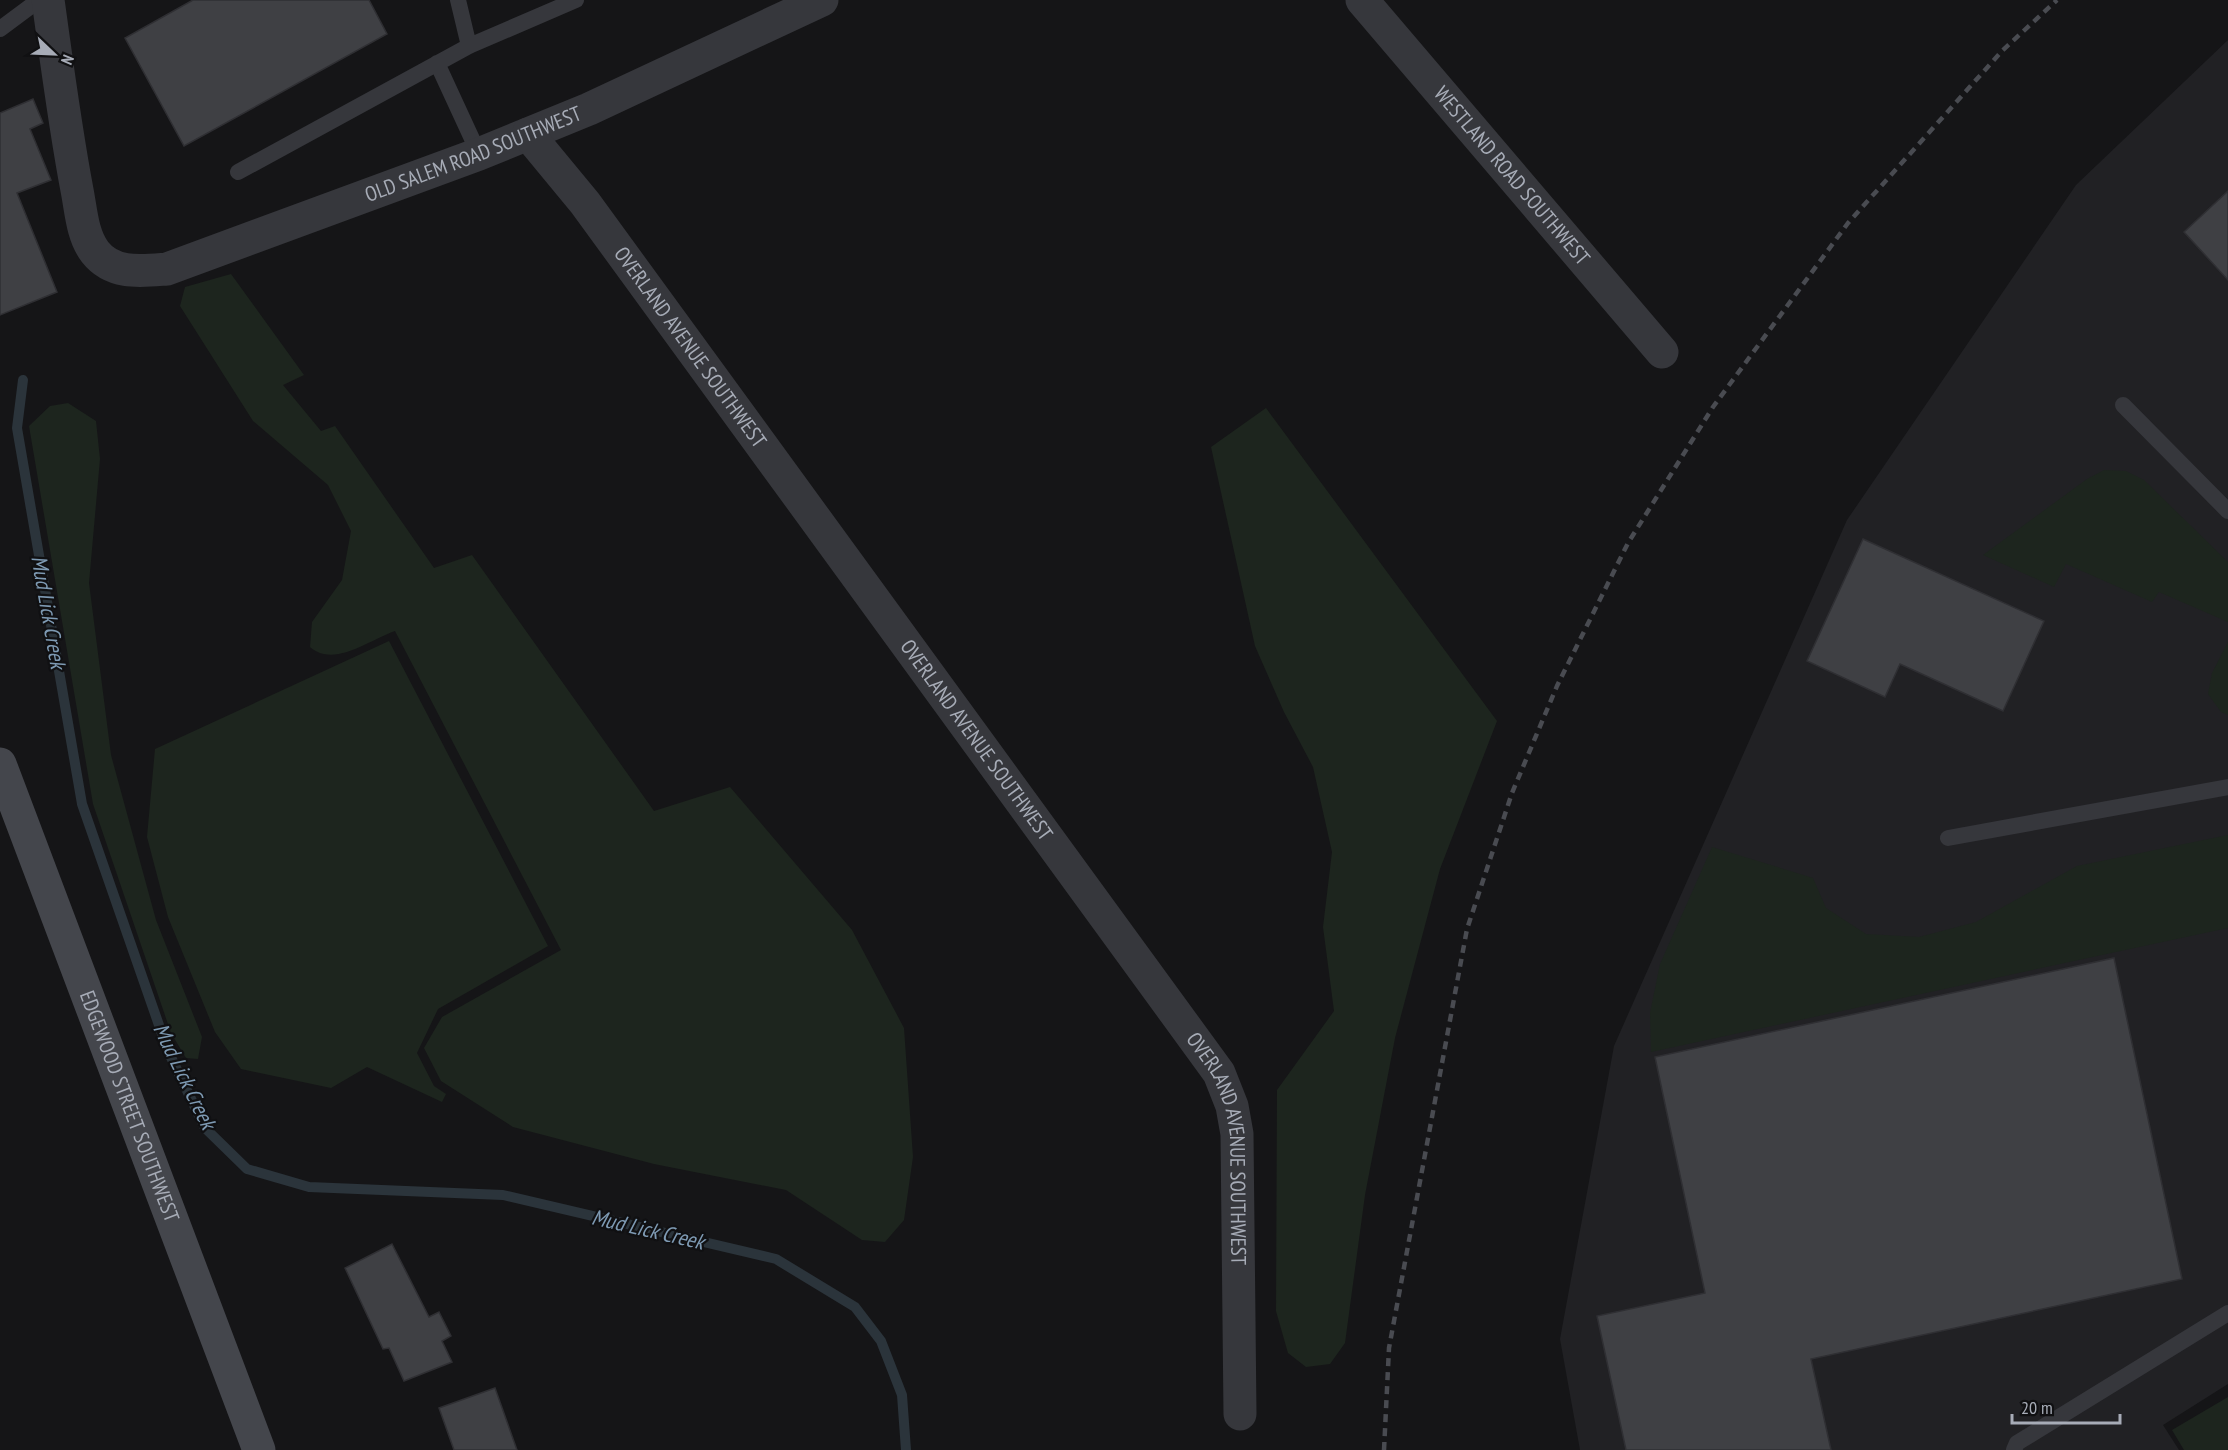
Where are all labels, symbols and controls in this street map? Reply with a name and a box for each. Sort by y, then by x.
north arrow [24,24,84,84]
text: N [57,52,79,68]
street label: WESTLAND ROAD SOUTHWEST [1428,80,1596,271]
street label: OLD SALEM ROAD SOUTHWEST [361,99,586,208]
street label: OVERLAND AVENUE SOUTHWEST [608,241,773,453]
water label: Mud Lick Creek [25,553,73,673]
street label: OVERLAND AVENUE SOUTHWEST [895,634,1059,846]
street label: EDGEWOOD STREET SOUTHWEST [74,987,186,1226]
water label: Mud Lick Creek [147,1018,224,1136]
street label: OVERLAND AVENUE SOUTHWEST [1181,1027,1252,1266]
water label: Mud Lick Creek [589,1202,709,1256]
scale bar [2012,1387,2120,1425]
text: 20 m [2021,1396,2053,1419]

